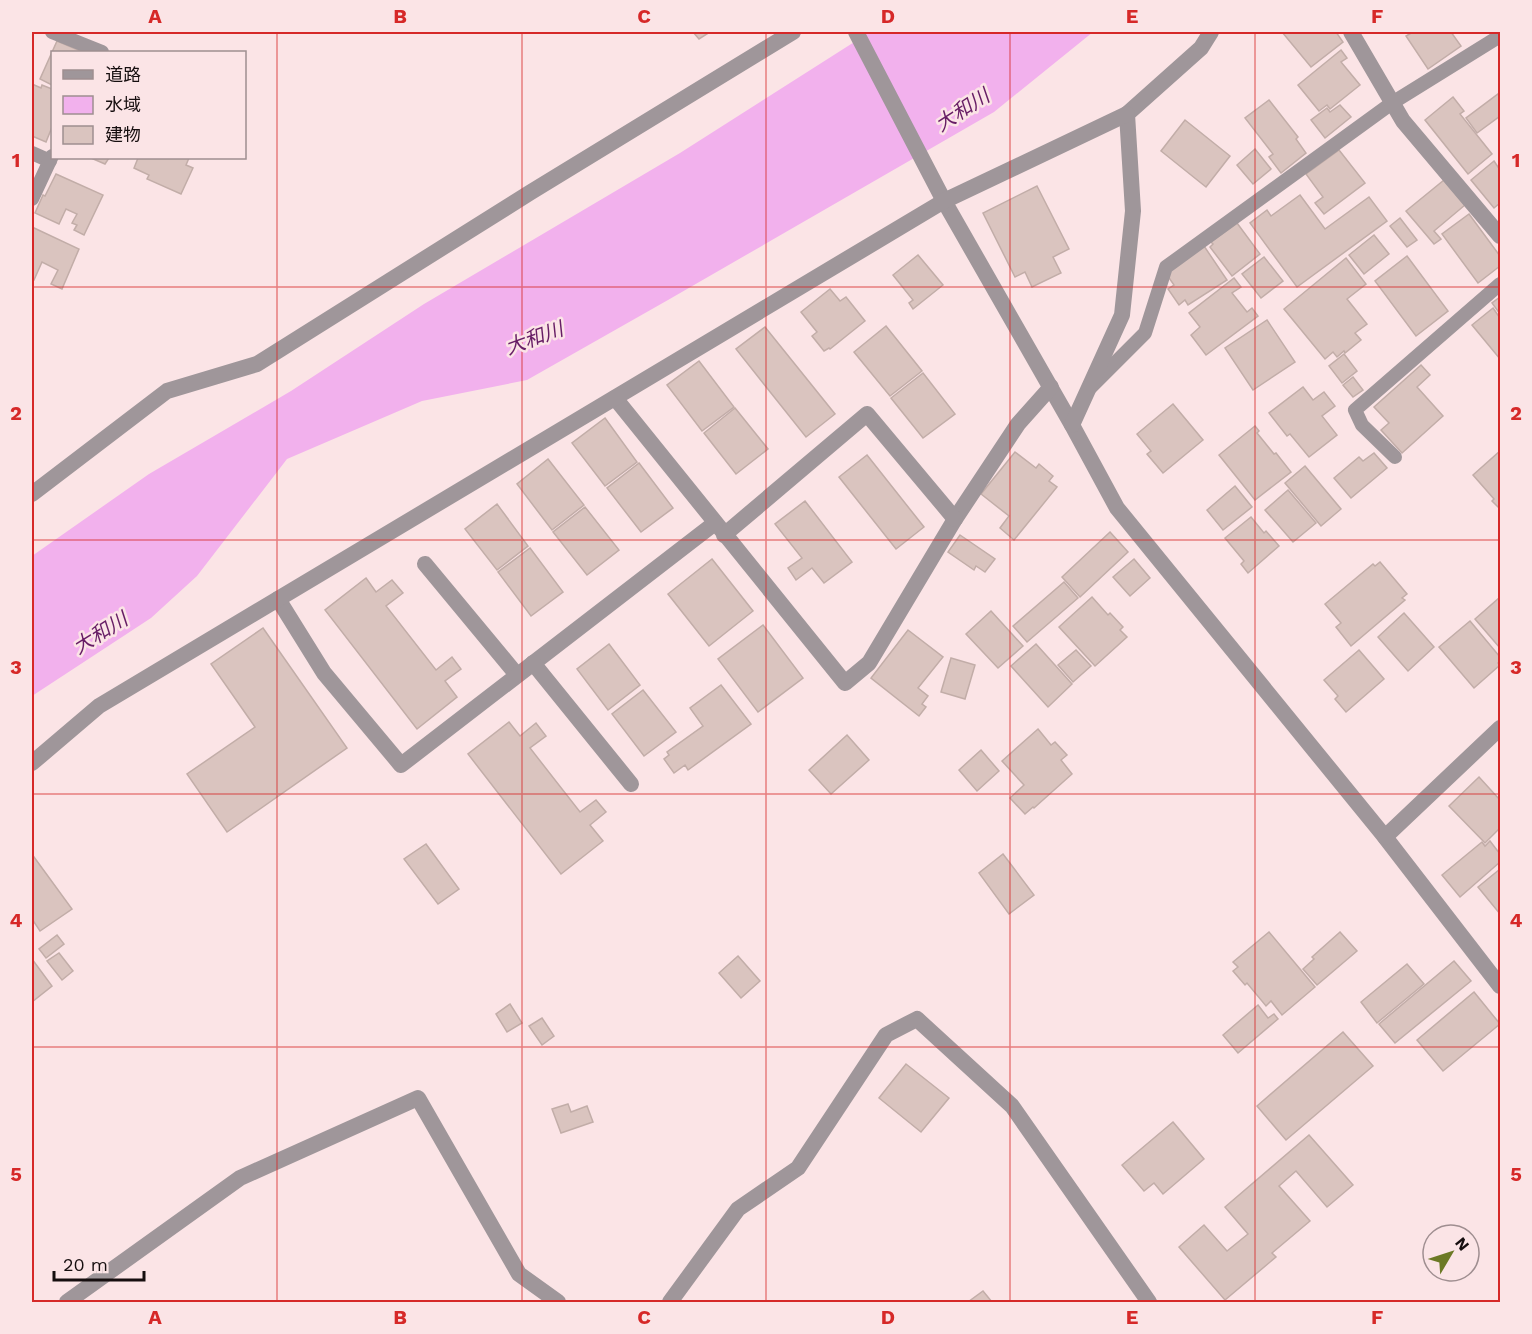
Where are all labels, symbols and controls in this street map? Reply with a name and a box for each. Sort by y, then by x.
text: A [148,4,162,28]
text: B [393,4,407,28]
text: C [637,4,651,28]
text: D [881,4,895,28]
text: E [1126,4,1138,28]
text: F [1371,4,1383,28]
legend [51,51,246,159]
text: 道路 [105,64,141,85]
water label: 大和川 [930,83,995,136]
text: 水域 [105,94,141,115]
text: 建物 [105,124,141,145]
text: 1 [12,148,20,172]
text: 1 [1512,148,1520,172]
water label: 大和川 [502,316,568,360]
text: 2 [10,401,22,425]
text: 2 [1510,401,1522,425]
water label: 大和川 [68,606,133,659]
text: 3 [10,655,22,679]
text: 3 [1510,655,1522,679]
text: 4 [10,908,23,932]
text: 4 [1510,908,1523,932]
text: 5 [10,1162,22,1186]
text: 5 [1510,1162,1522,1186]
north arrow [1421,1223,1481,1283]
text: N [1451,1233,1473,1254]
scale bar [54,1244,144,1282]
text: 20 m [63,1254,108,1275]
text: A [148,1305,162,1329]
text: B [393,1305,407,1329]
text: C [637,1305,651,1329]
text: D [881,1305,895,1329]
text: E [1126,1305,1138,1329]
text: F [1371,1305,1383,1329]

